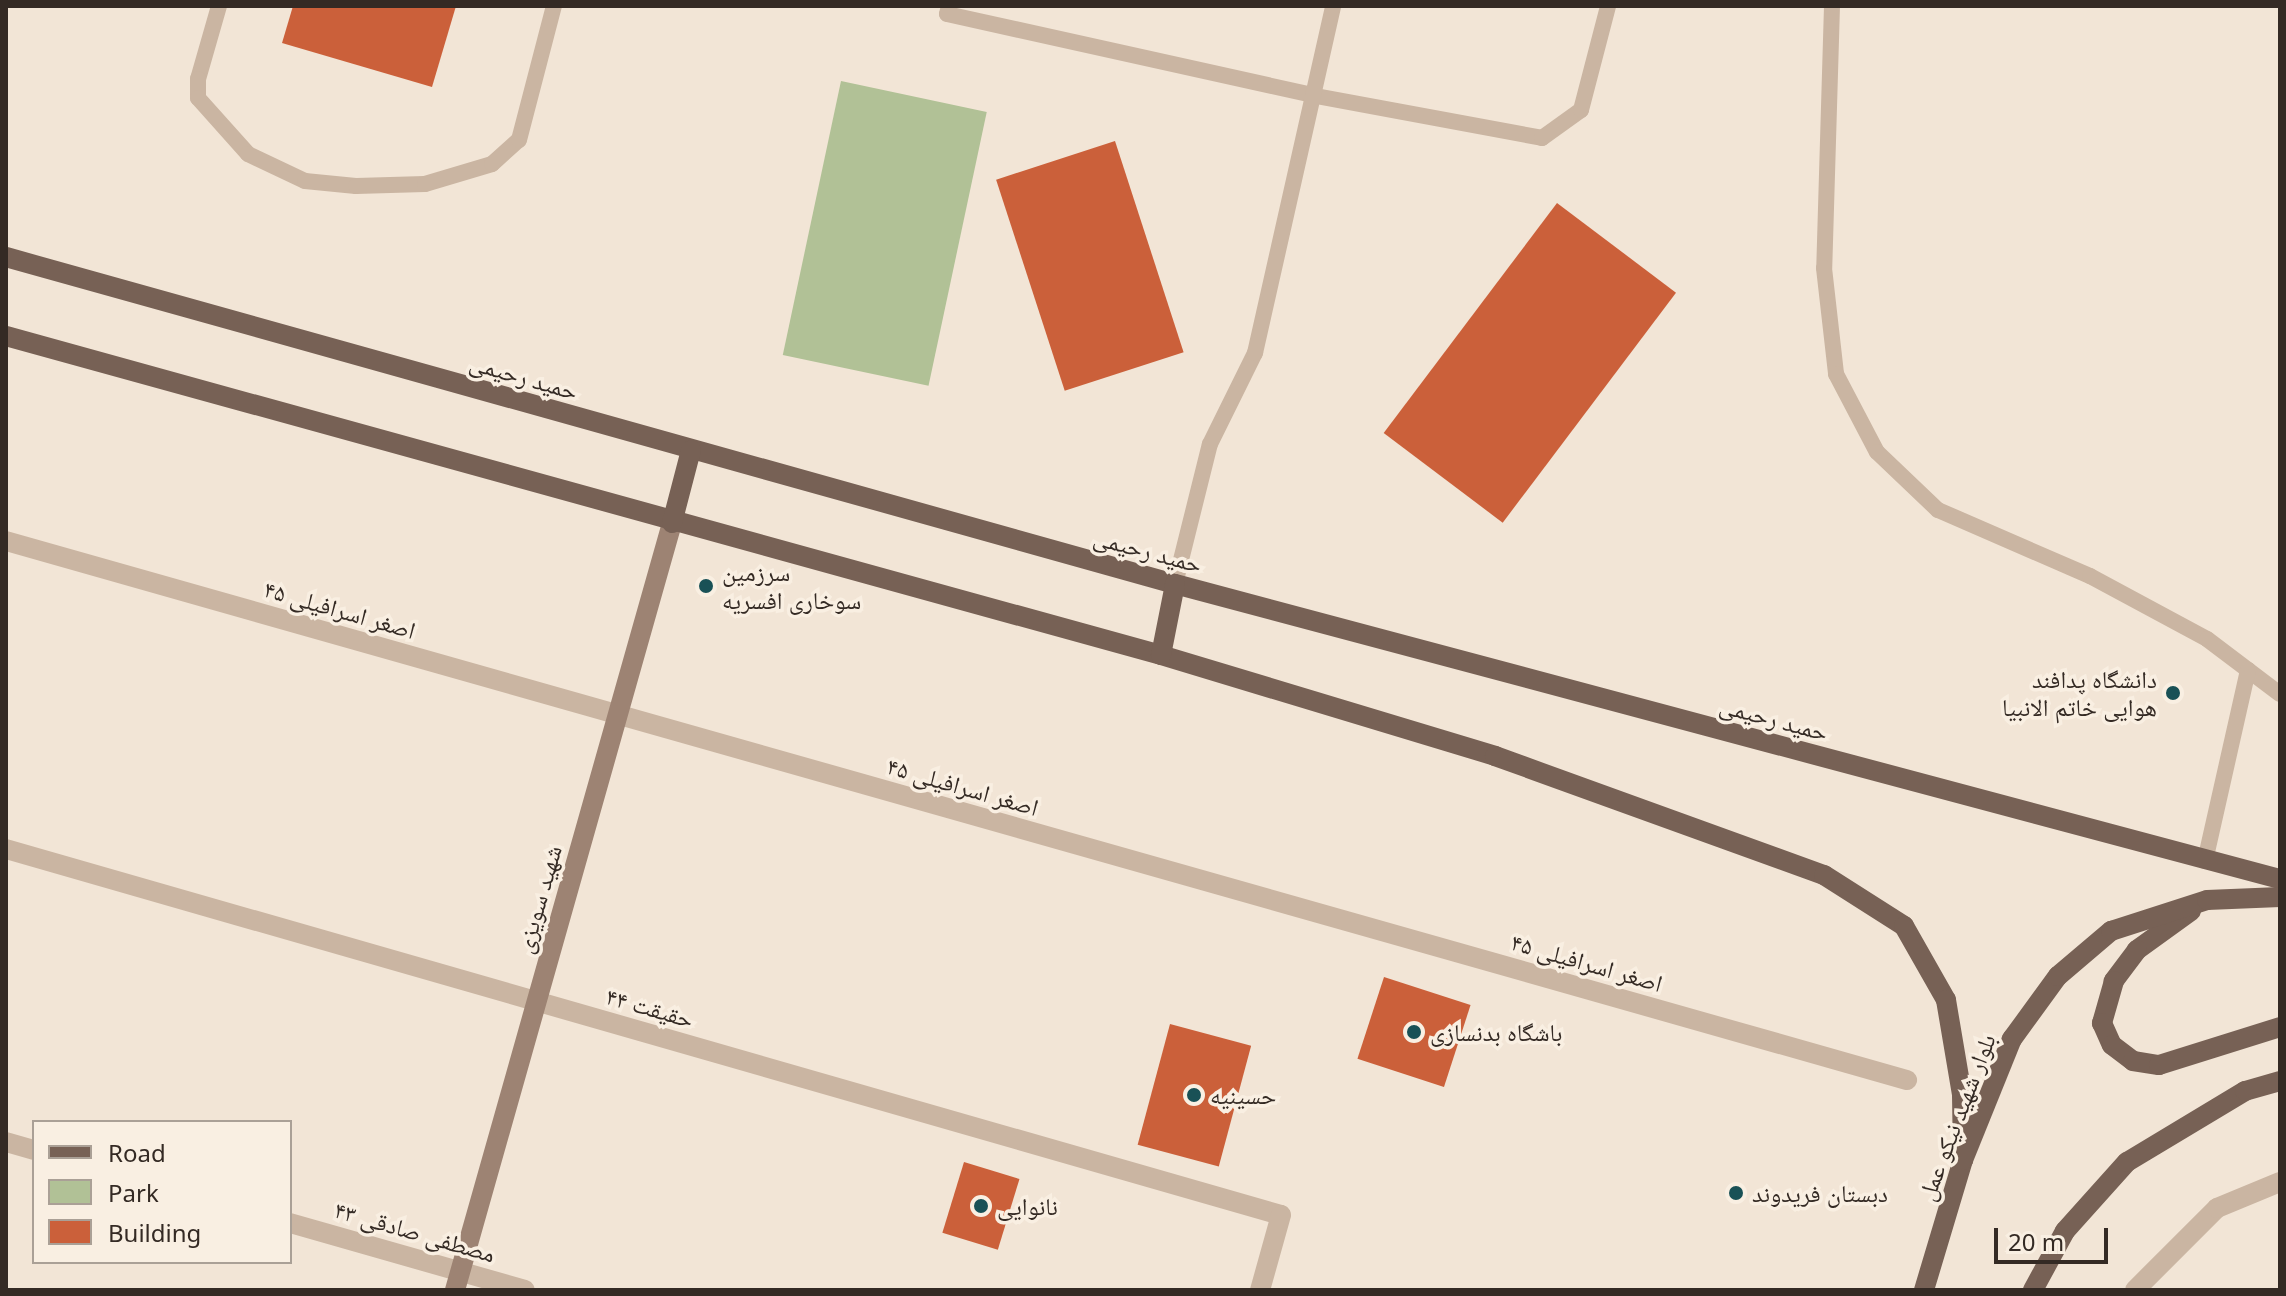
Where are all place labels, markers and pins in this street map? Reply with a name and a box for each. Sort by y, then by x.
place label: سرزمین سوخاری افسریه [722,558,861,614]
marker: سرزمین سوخاری افسریه [697,577,715,595]
place label: دانشگاه پدافند هوایی خاتم الانبیا [2002,665,2157,721]
marker: دانشگاه پدافند هوایی خاتم الانبیا [2164,684,2182,702]
place label: باشگاه بدنسازی [1430,1018,1562,1046]
marker: باشگاه بدنسازی [1405,1023,1423,1041]
place label: حسینیه [1210,1081,1276,1109]
marker: حسینیه [1185,1086,1203,1104]
place label: دبستان فریدوند [1752,1179,1888,1207]
marker: دبستان فریدوند [1727,1184,1745,1202]
place label: نانوایی [997,1192,1058,1220]
marker: نانوایی [972,1197,990,1215]

